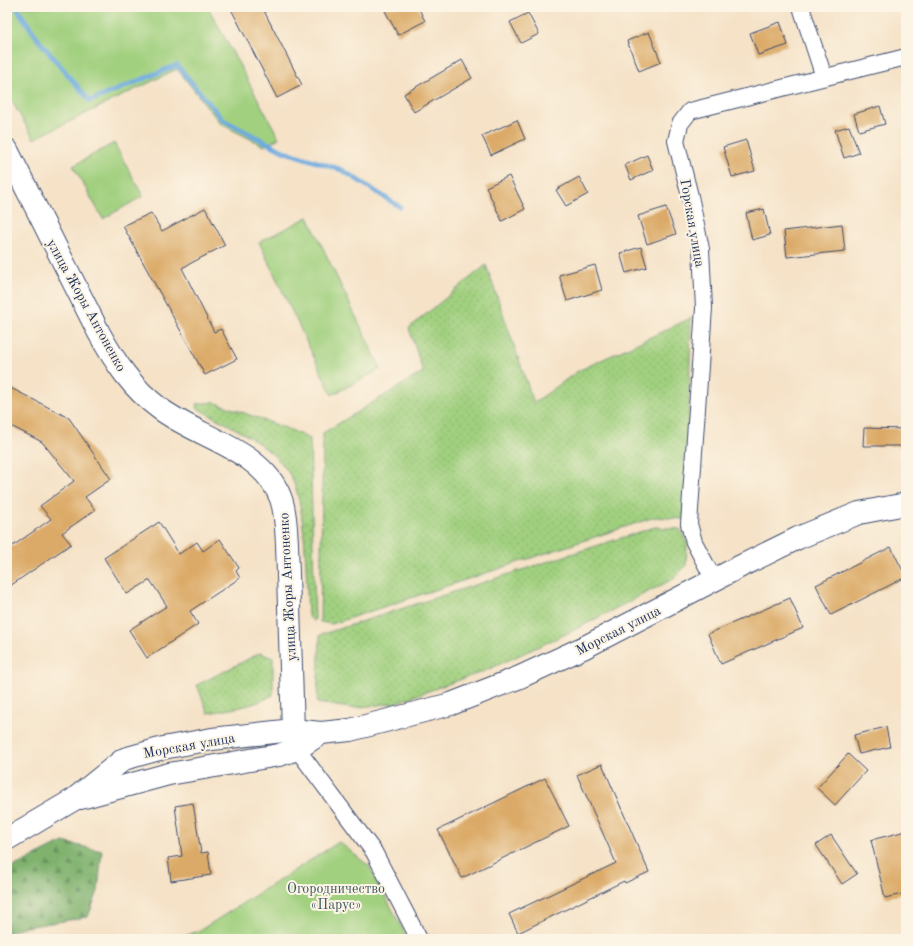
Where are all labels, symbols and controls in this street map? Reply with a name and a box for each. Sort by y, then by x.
street label: Горская улица [677,178,707,268]
street label: улица Жоры Антоненко [44,237,128,374]
street label: улица Жоры Антоненко [277,512,299,662]
street label: Морская улица [574,604,663,658]
street label: Морская улица [142,731,236,761]
park label: Огородничество «Парус» [287,882,385,912]

